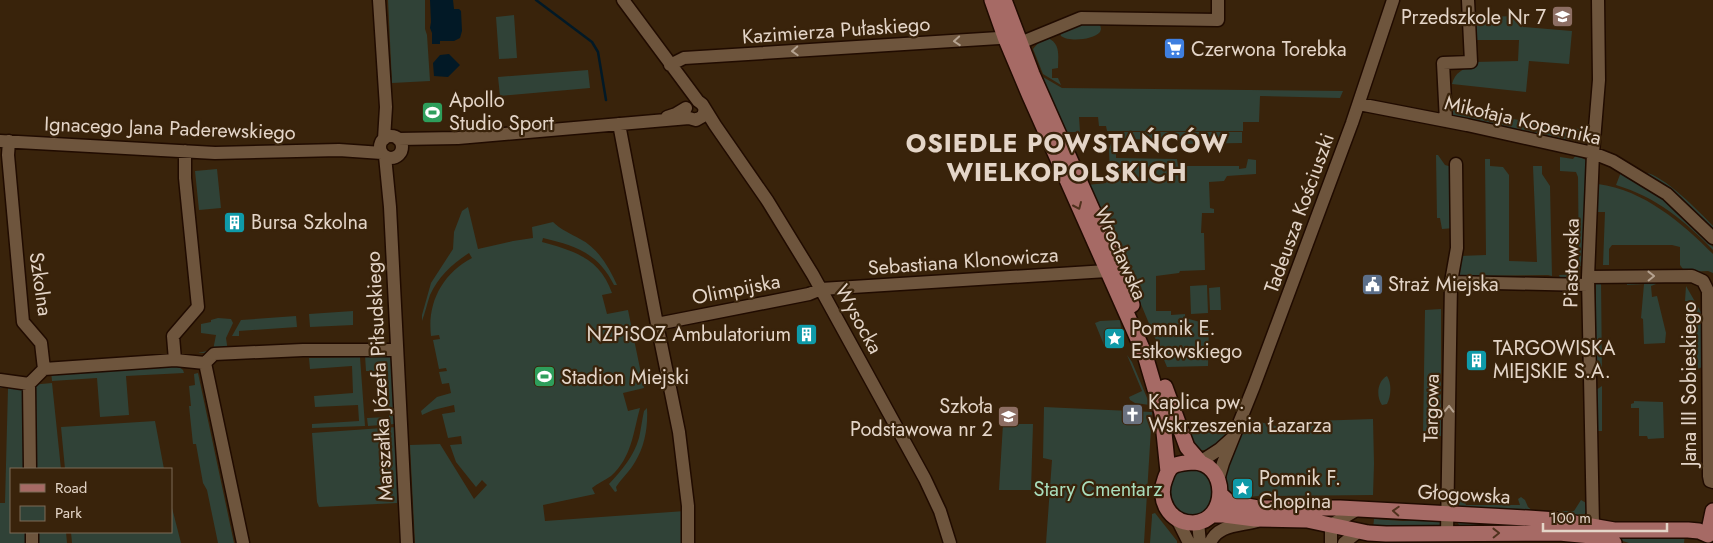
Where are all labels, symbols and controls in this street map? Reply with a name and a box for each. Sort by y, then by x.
place label: Przedszkole Nr 7 [1401,3,1546,32]
school or university icon: Przedszkole Nr 7 [1550,5,1574,29]
street label: Kazimierza Pułaskiego [741,9,931,52]
one-way arrow [952,35,960,46]
place label: Czerwona Torebka [1191,35,1347,64]
supermarket icon: Czerwona Torebka [1163,37,1187,61]
one-way arrow [790,46,798,57]
place label: Apollo Studio Sport [449,86,554,138]
street label: Mikołaja Kopernika [1442,88,1604,153]
sports icon: Apollo Studio Sport [421,100,445,124]
street label: Ignacego Jana Paderewskiego [44,110,296,147]
district label: OSIEDLE POWSTAŃCÓW WIELKOPOLSKICH [906,125,1228,190]
street label: Tadeusza Kościuszki [1257,129,1342,297]
one-way arrow [1072,201,1083,210]
street label: Wrocławska [1087,202,1154,305]
place label: Bursa Szkolna [251,208,368,237]
building icon: Bursa Szkolna [223,210,247,234]
street label: Piastowska [1556,218,1587,308]
street label: Sebastiana Klonowicza [867,240,1059,283]
street label: Szkolna [22,250,59,318]
street label: Marszałka Józefa Piłsudskiego [358,250,401,502]
street label: Olimpijska [690,267,783,312]
place label: Straż Miejska [1388,270,1499,299]
one-way arrow [1648,271,1656,281]
public building icon: Straż Miejska [1360,272,1384,296]
street label: Wysocka [828,279,890,359]
street label: Jana III Sobieskiego [1675,302,1704,469]
place label: Pomnik E. Estkowskiego [1131,314,1242,366]
place label: NZPiSOZ Ambulatorium [587,320,791,349]
building icon: NZPiSOZ Ambulatorium [795,322,819,346]
place icon: Pomnik E. Estkowskiego [1103,327,1127,351]
place label: TARGOWISKA MIEJSKIE S.A. [1493,334,1616,386]
building icon: TARGOWISKA MIEJSKIE S.A. [1465,348,1489,372]
place label: Stadion Miejski [561,363,689,392]
sports icon: Stadion Miejski [533,365,557,389]
street label: Targowa [1416,373,1447,443]
place label: Kaplica pw. Wskrzeszenia Łazarza [1148,388,1332,440]
place label: Szkoła Podstawowa nr 2 [850,392,993,444]
church icon: Kaplica pw. Wskrzeszenia Łazarza [1120,402,1144,426]
school or university icon: Szkoła Podstawowa nr 2 [997,405,1021,429]
one-way arrow [1444,405,1454,412]
place label: Pomnik F. Chopina [1259,464,1341,516]
legend [10,468,172,533]
park label: Stary Cmentarz [1034,475,1162,504]
text: Road [55,477,87,499]
place icon: Pomnik F. Chopina [1231,477,1255,501]
street label: Głogowska [1417,478,1511,511]
scale bar [1543,500,1667,532]
text: Park [55,502,82,524]
one-way arrow [1392,505,1400,516]
text: 100 m [1550,507,1591,529]
one-way arrow [1492,528,1500,538]

